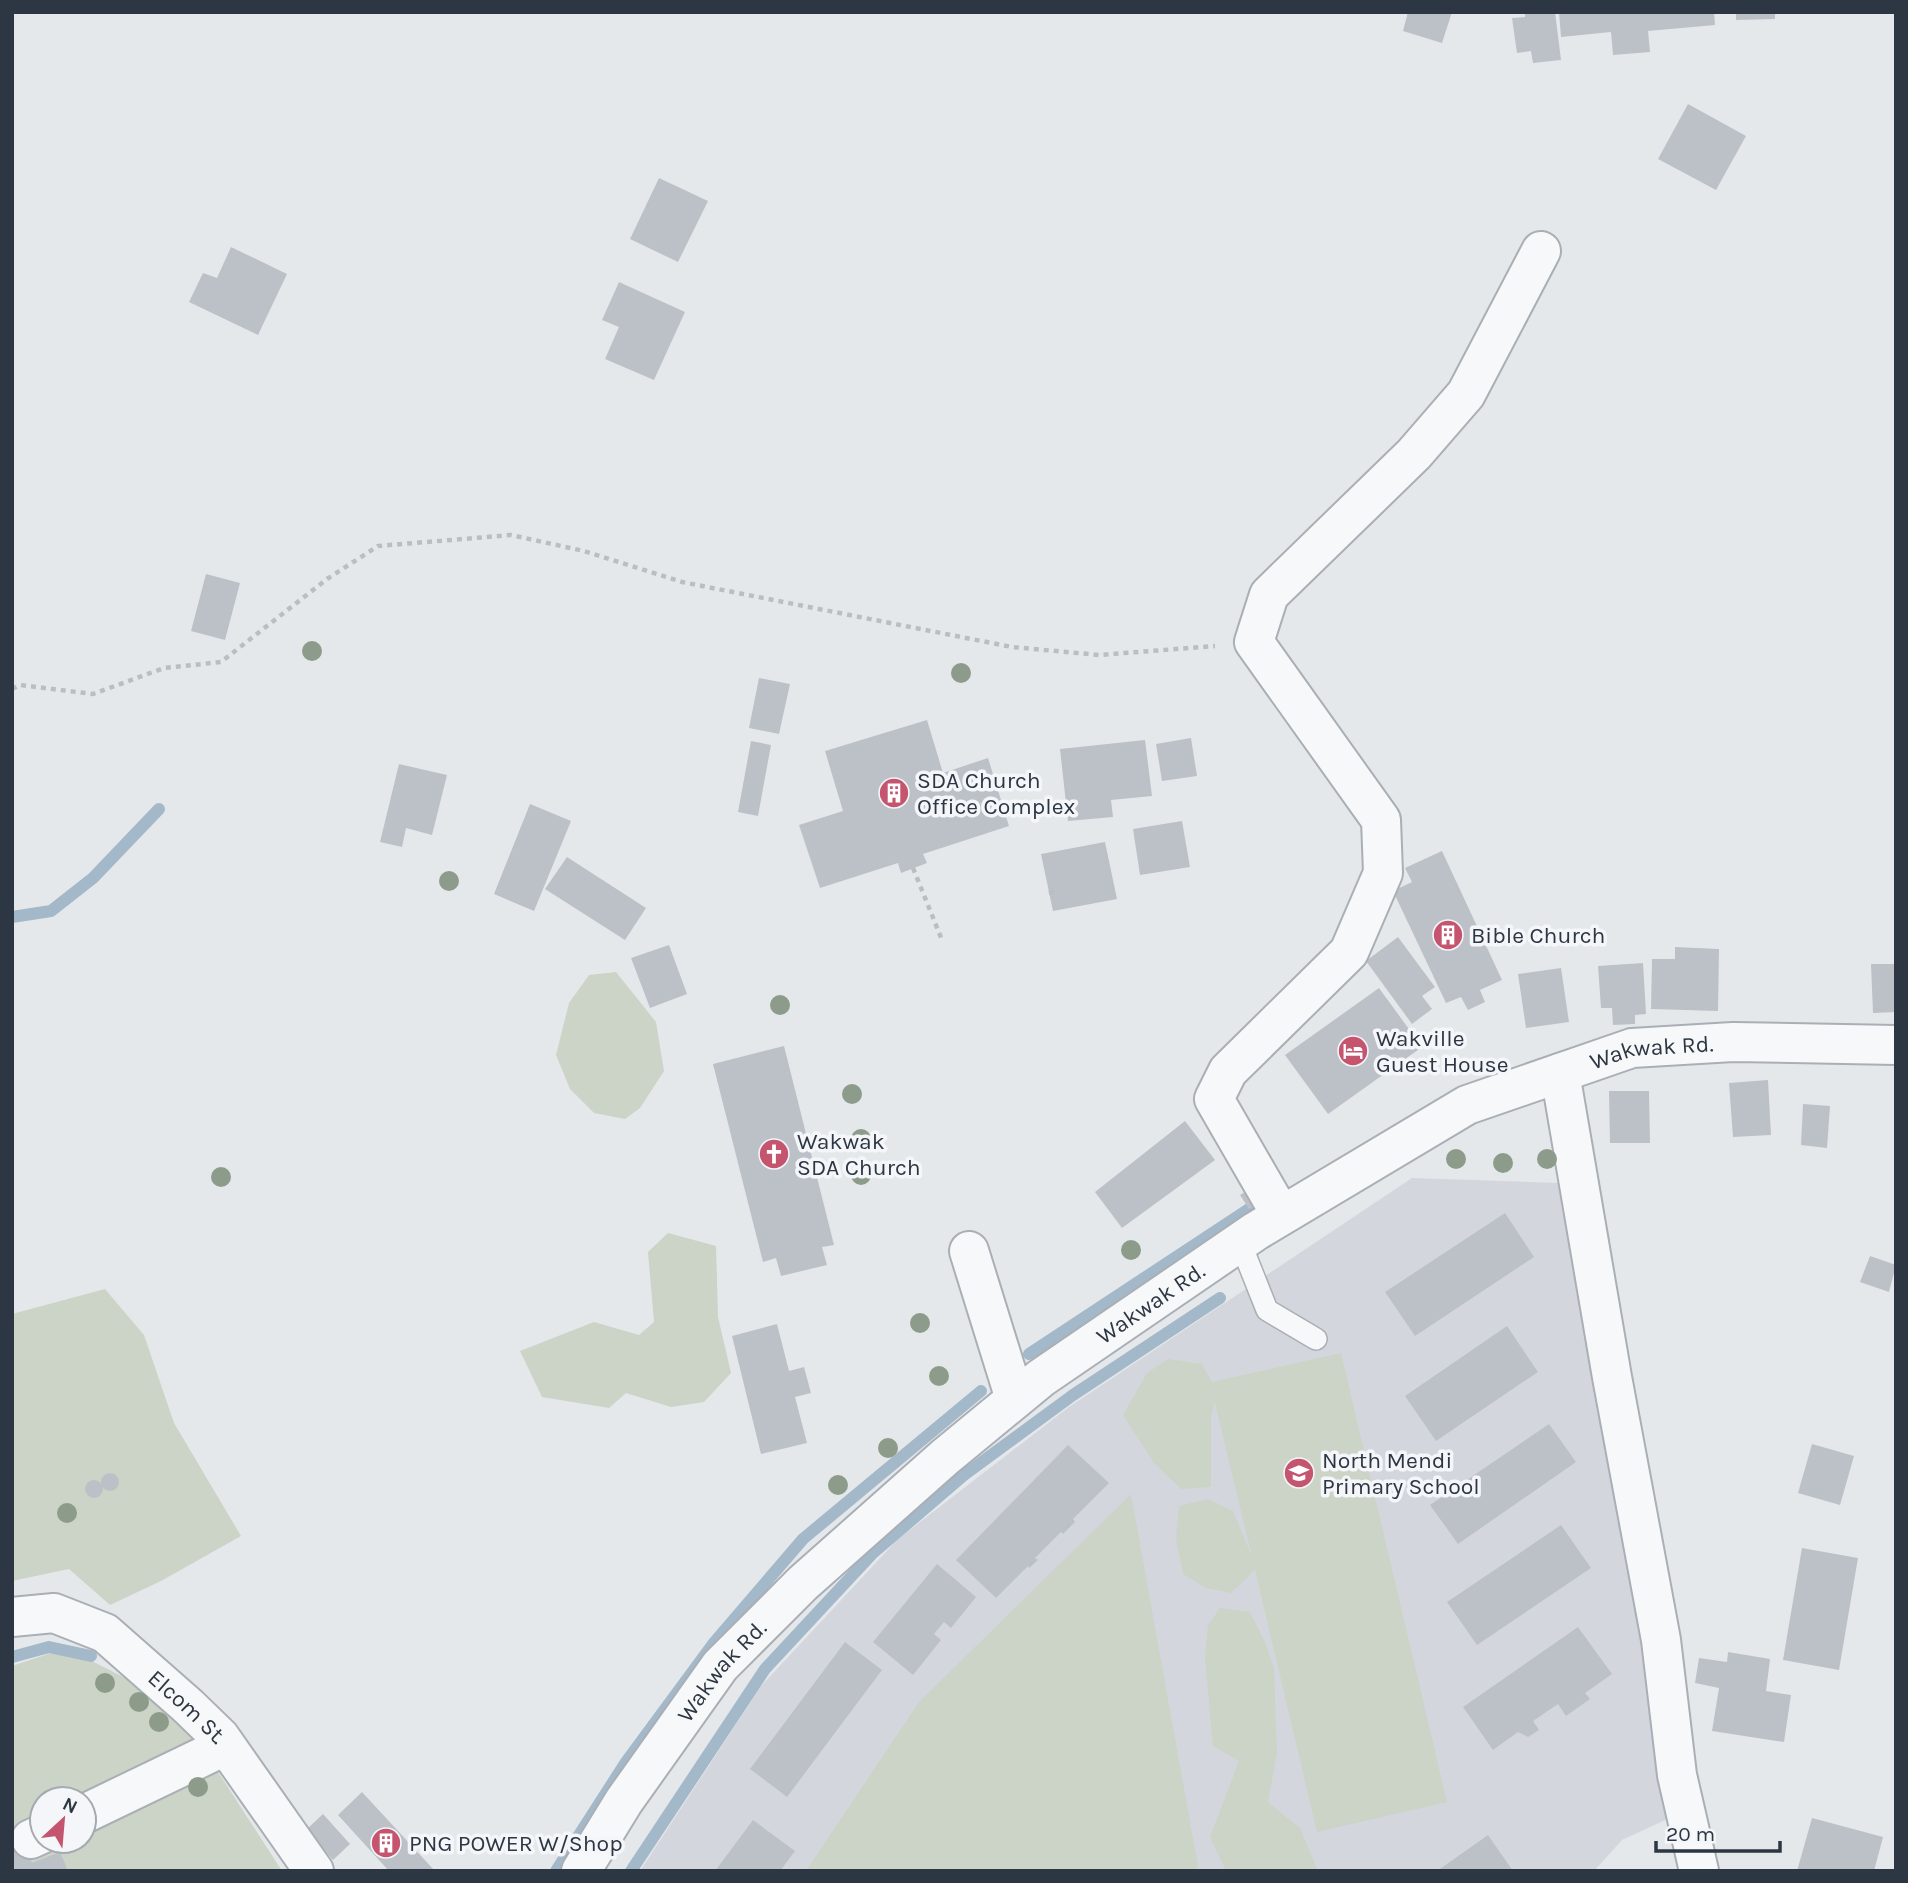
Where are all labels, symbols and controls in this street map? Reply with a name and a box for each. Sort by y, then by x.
place label: SDA Church Office Complex [917,767,1075,820]
building icon: SDA Church Office Complex [877,776,911,810]
building icon: Bible Church [1431,918,1465,952]
place label: Bible Church [1471,922,1605,949]
place label: Wakville Guest House [1376,1025,1509,1078]
street label: Wakwak Rd. [1586,1030,1714,1075]
hotel icon: Wakville Guest House [1336,1034,1370,1068]
place label: Wakwak SDA Church [797,1128,921,1181]
church icon: Wakwak SDA Church [757,1137,791,1171]
street label: Wakwak Rd. [1091,1257,1210,1350]
place label: North Mendi Primary School [1322,1447,1480,1500]
school or university icon: North Mendi Primary School [1282,1456,1316,1490]
street label: Wakwak Rd. [671,1614,772,1727]
street label: Elcom St. [143,1664,234,1749]
north arrow [28,1785,98,1855]
text: N [59,1793,81,1818]
scale bar [1656,1810,1780,1854]
text: 20 m [1666,1822,1715,1846]
building icon: PNG POWER W/Shop [369,1826,403,1860]
place label: PNG POWER W/Shop [409,1830,623,1857]

